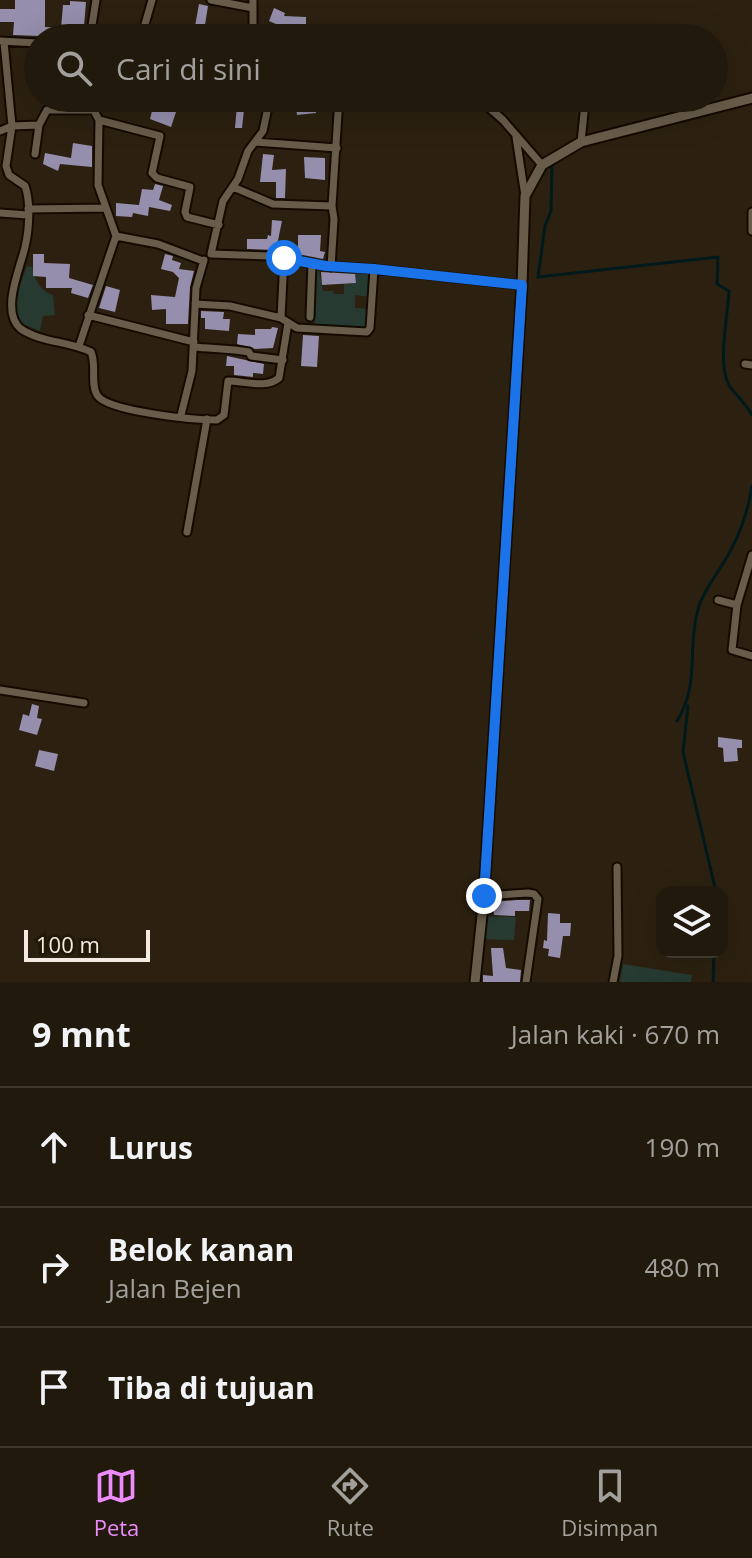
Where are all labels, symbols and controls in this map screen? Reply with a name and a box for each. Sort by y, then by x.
search box [24,24,728,112]
icon: search [52,46,96,90]
text: Cari di sini [116,48,261,89]
route start [266,240,302,276]
route end [466,878,502,914]
map controls [656,886,728,958]
button: layers [656,886,728,958]
scale bar [24,926,150,962]
text: 100 m [36,929,100,959]
text: 9 mnt [32,1011,131,1057]
text: Jalan kaki · 670 m [511,1016,720,1052]
icon: ahead [32,1125,76,1169]
text: Lurus [108,1127,193,1168]
text: 190 m [645,1129,720,1165]
text: Belok kanan [108,1229,294,1270]
icon: right [32,1245,76,1289]
text: 480 m [645,1249,720,1285]
text: Jalan Bejen [108,1270,242,1306]
icon: arrive [32,1365,76,1409]
text: Tiba di tujuan [108,1367,315,1408]
tab: Peta [94,1464,139,1542]
tab: Rute [327,1464,374,1542]
tab: Disimpan [561,1464,658,1542]

